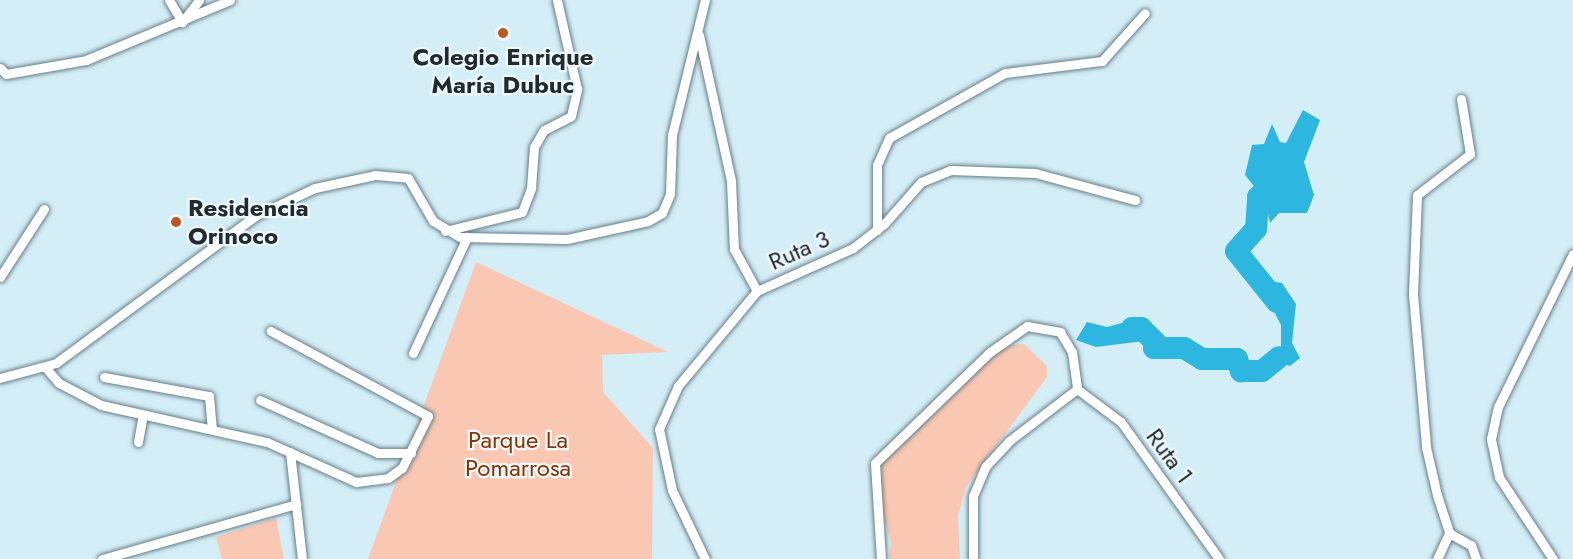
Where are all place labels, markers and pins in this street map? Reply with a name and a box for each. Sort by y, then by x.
marker: Colegio Enrique María Dubuc [496,26,510,40]
place label: Colegio Enrique María Dubuc [413,43,593,99]
place label: Residencia Orinoco [188,194,309,250]
marker: Residencia Orinoco [169,215,183,229]

